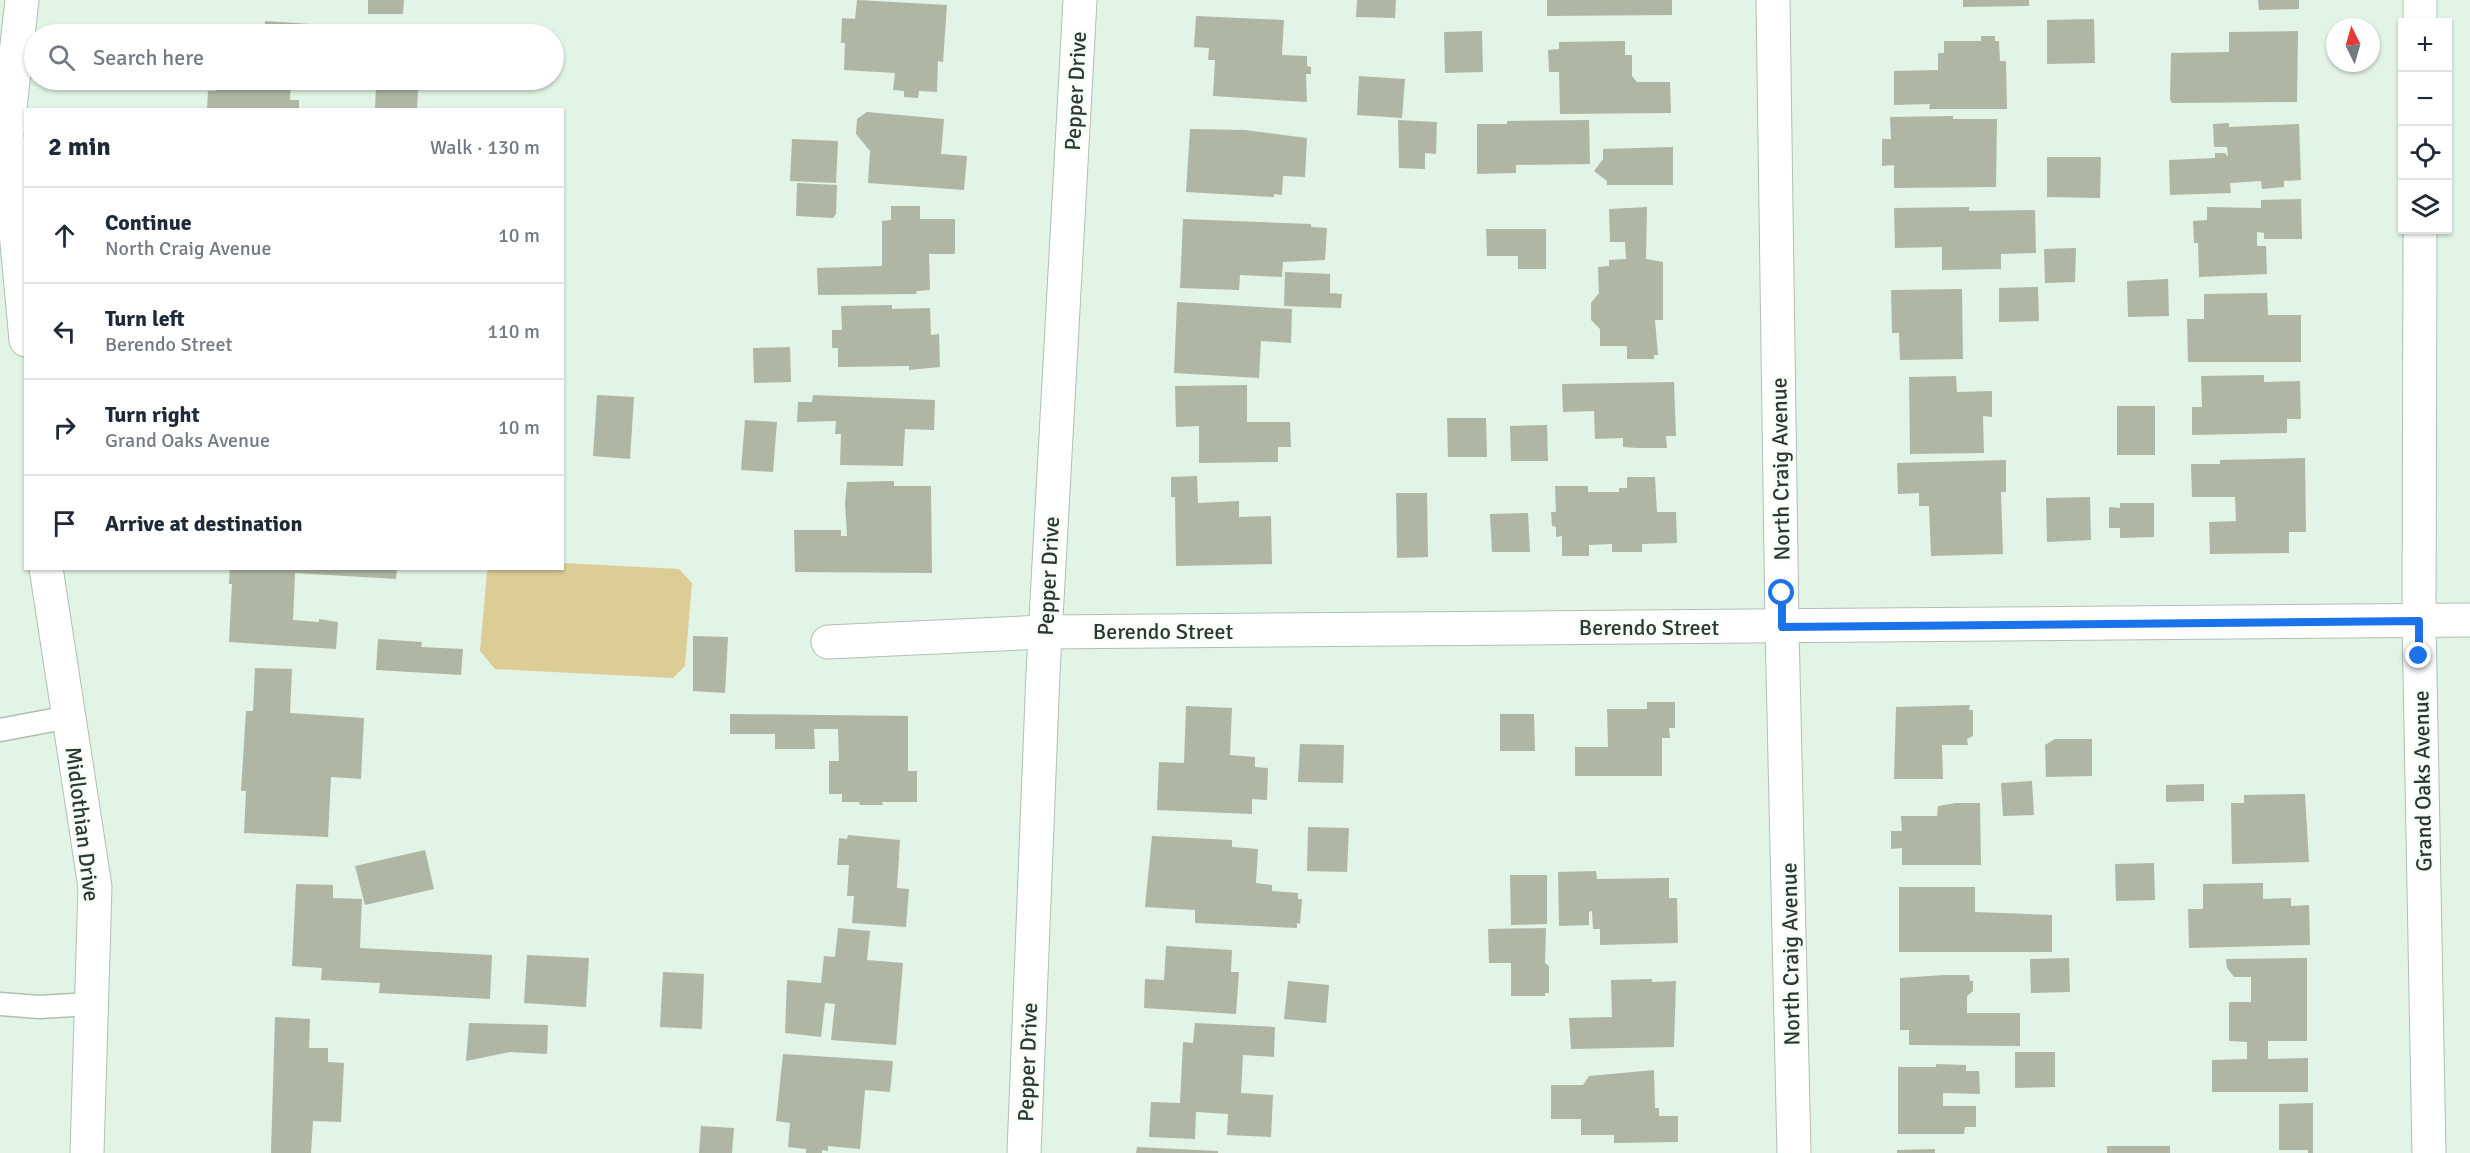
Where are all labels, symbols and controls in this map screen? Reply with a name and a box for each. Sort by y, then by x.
north arrow [2326,18,2380,72]
map controls [2398,18,2452,234]
button: + [2398,18,2452,72]
search box [24,24,564,90]
street label: Pepper Drive [1059,31,1092,151]
icon: search [45,41,78,74]
text: Search here [93,44,204,71]
button: − [2398,72,2452,126]
button: locate [2398,126,2452,180]
text: 2 min [48,131,111,163]
text: Walk · 130 m [430,135,540,160]
button: layers [2398,180,2452,234]
text: Continue [105,209,192,236]
icon: ahead [48,219,81,252]
text: 10 m [498,223,540,248]
text: North Craig Avenue [105,236,272,261]
text: Turn left [105,305,185,332]
icon: left [48,315,81,348]
text: 110 m [487,319,540,344]
text: Berendo Street [105,332,233,357]
street label: North Craig Avenue [1765,377,1796,561]
text: Turn right [105,401,200,428]
icon: right [48,411,81,444]
text: 10 m [498,415,540,440]
text: Grand Oaks Avenue [105,428,270,453]
icon: arrive [48,507,81,540]
text: Arrive at destination [105,510,302,537]
street label: Pepper Drive [1032,516,1065,636]
route start [1768,579,1794,605]
street label: Berendo Street [1579,614,1719,641]
street label: Berendo Street [1093,618,1233,645]
route end [2405,642,2431,668]
street label: Grand Oaks Avenue [2407,690,2438,872]
street label: Midlothian Drive [60,745,105,903]
street label: North Craig Avenue [1775,862,1806,1046]
street label: Pepper Drive [1012,1002,1043,1122]

